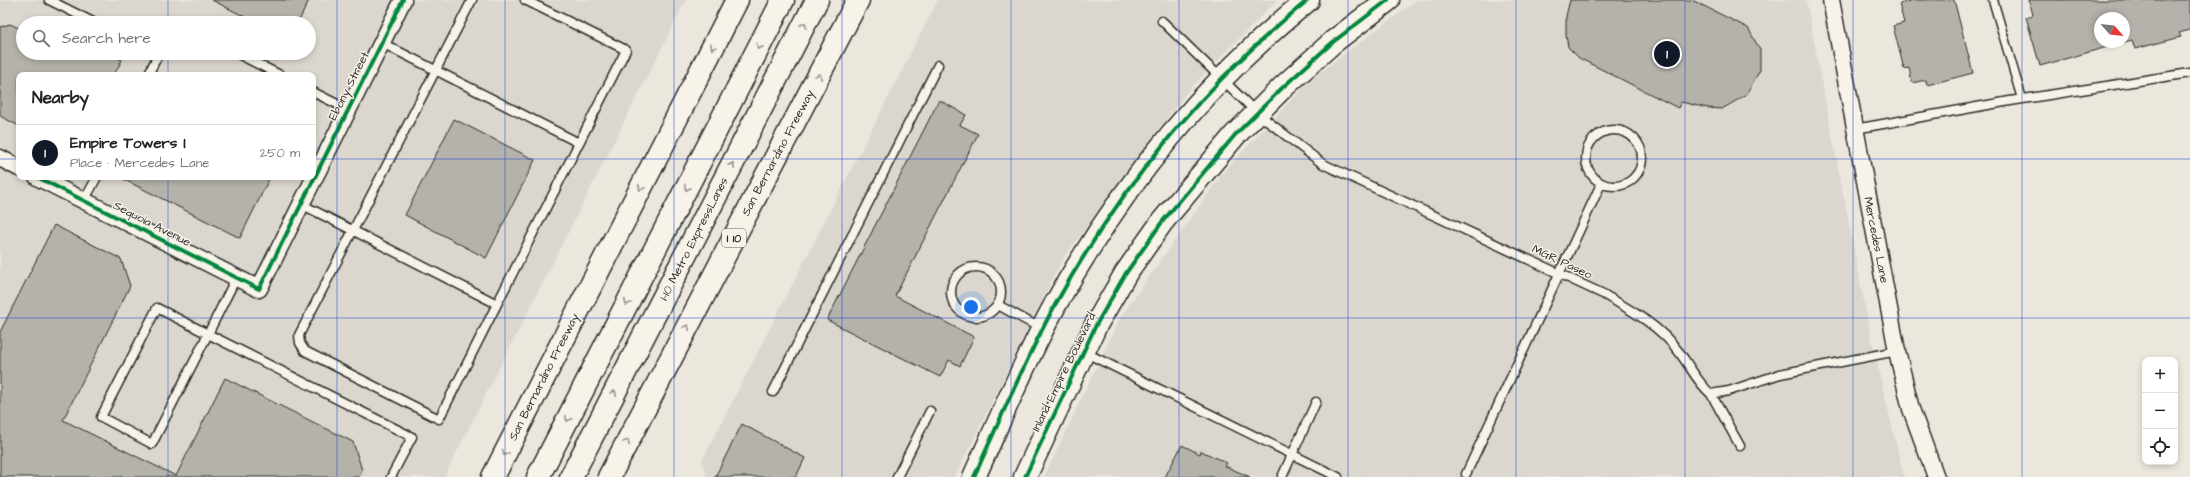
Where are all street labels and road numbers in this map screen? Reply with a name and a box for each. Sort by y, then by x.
street label: Ebony Street [324,49,375,124]
street label: San Bernardino Freeway [737,86,820,220]
street label: I-10 Metro ExpressLanes [655,174,733,304]
street label: Mercedes Lane [1859,195,1893,285]
street label: Sequoia Avenue [110,197,194,251]
road number: I 10 [722,229,746,247]
street label: MGR Paseo [1529,241,1595,283]
street label: San Bernardino Freeway [504,310,585,444]
street label: Inland Empire Boulevard [1028,310,1100,434]

